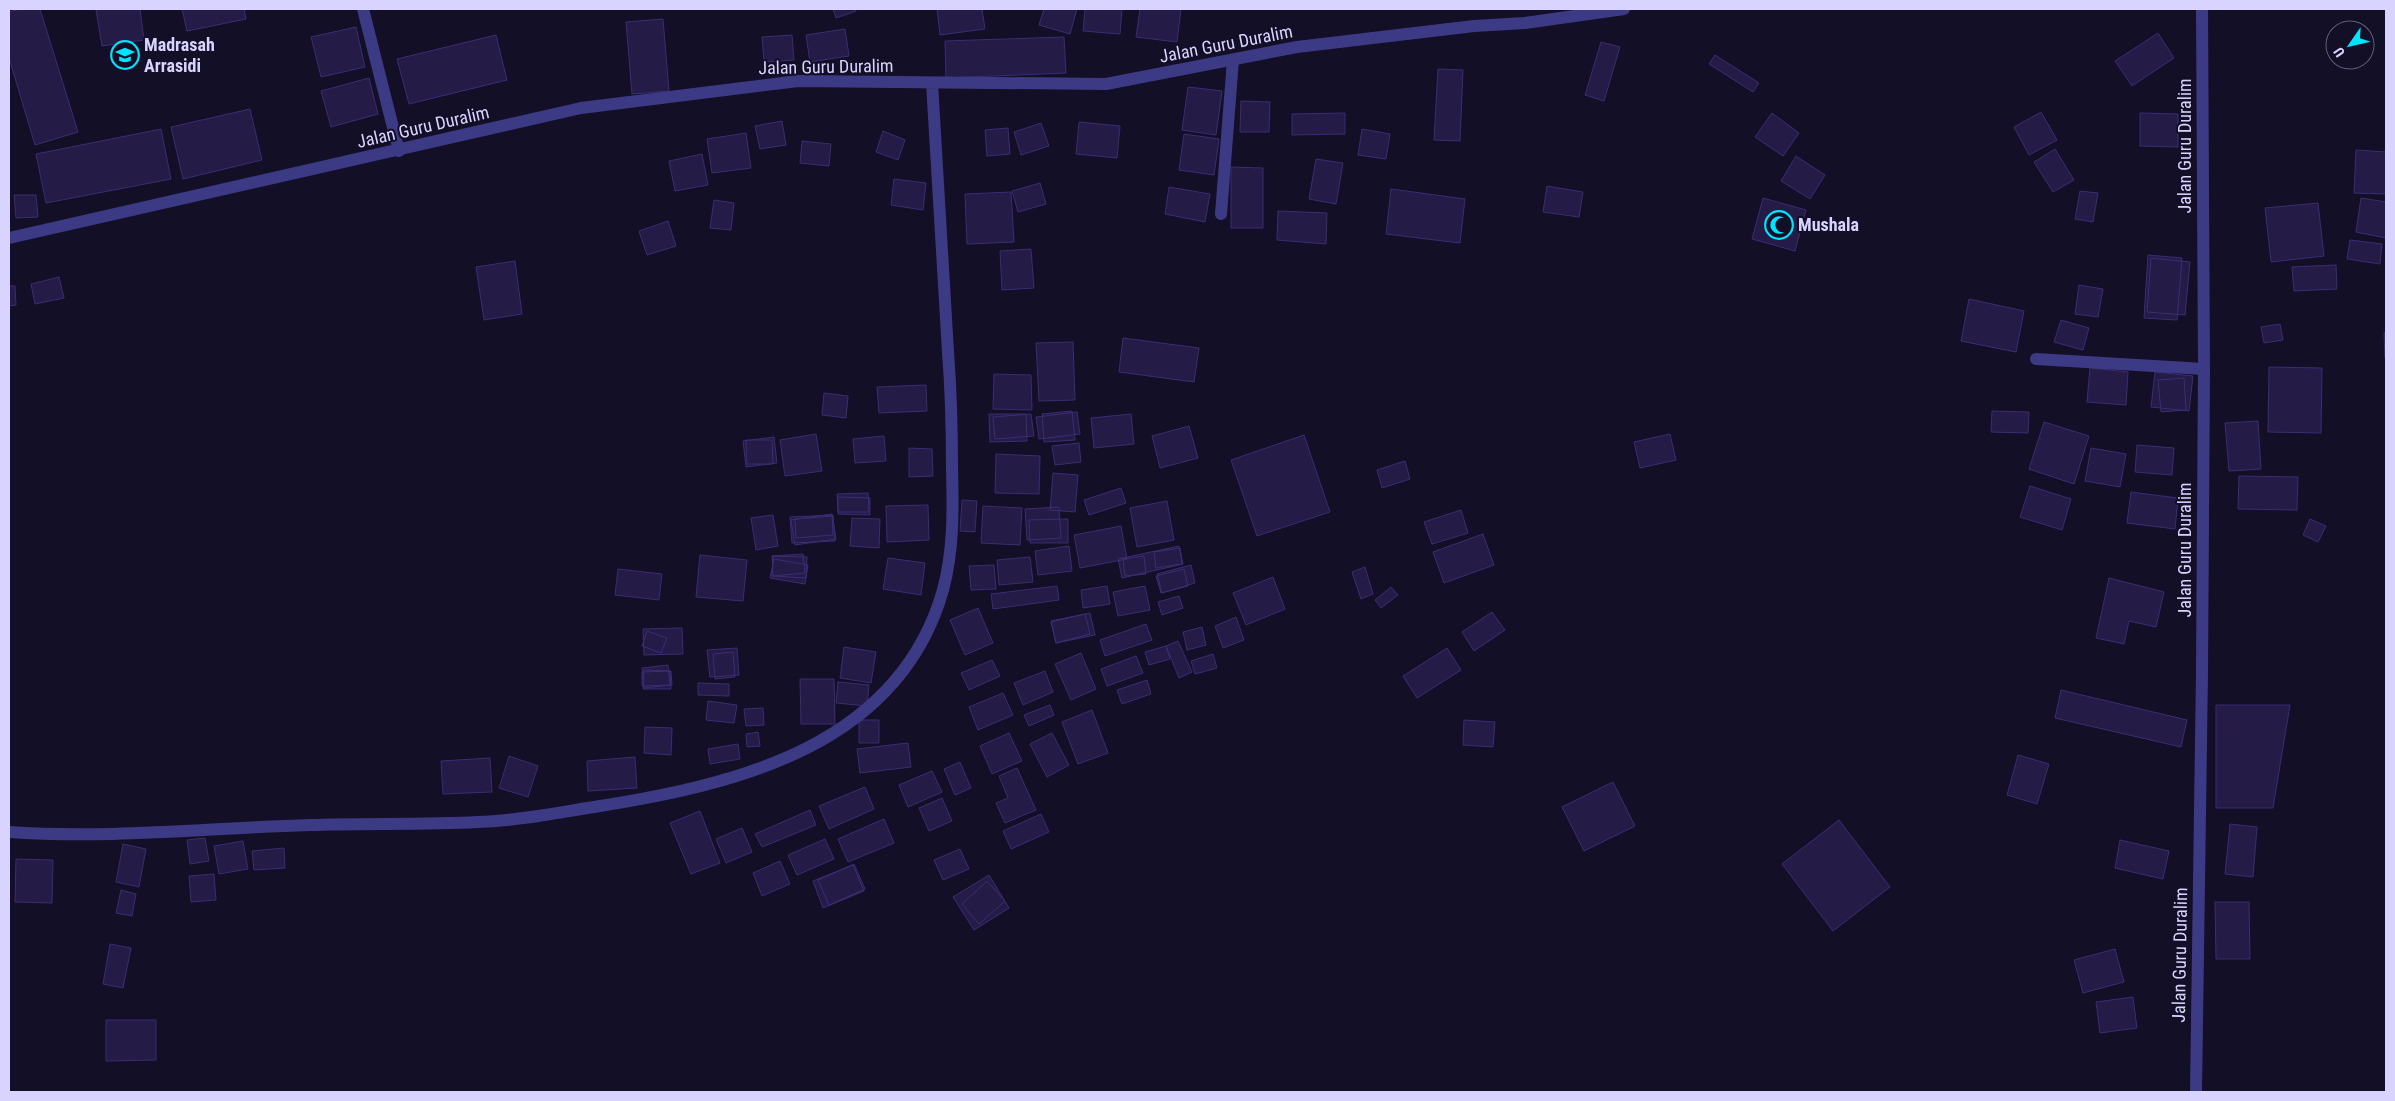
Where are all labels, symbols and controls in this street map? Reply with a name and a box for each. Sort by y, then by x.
street label: Jalan Guru Duralim [1158,20,1294,67]
north arrow [2325,20,2375,70]
place label: Madrasah Arrasidi [144,34,215,76]
school or university icon: Madrasah Arrasidi [110,40,140,70]
text: U [2330,44,2348,60]
street label: Jalan Guru Duralim [758,55,894,78]
street label: Jalan Guru Duralim [2174,78,2195,214]
street label: Jalan Guru Duralim [355,101,491,152]
mosque icon: Mushala [1764,210,1794,240]
place label: Mushala [1798,214,1859,235]
street label: Jalan Guru Duralim [2174,482,2195,618]
street label: Jalan Guru Duralim [2168,887,2191,1023]

